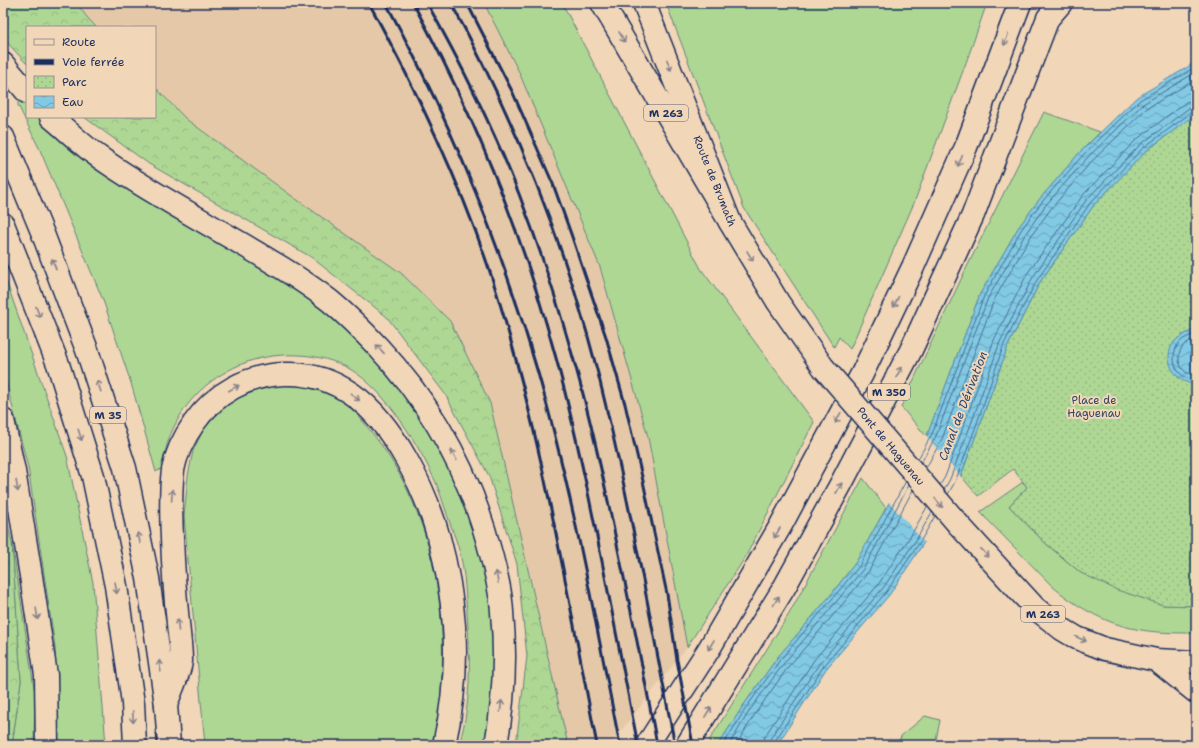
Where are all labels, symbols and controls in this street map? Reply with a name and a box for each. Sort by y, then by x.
legend [26,26,156,118]
one-way arrow [618,31,626,43]
one-way arrow [1001,33,1009,45]
text: Route [62,34,96,50]
text: Voie ferrée [62,54,125,70]
one-way arrow [665,59,673,71]
text: Parc [62,74,87,90]
text: Eau [62,94,84,110]
road number: M 263 [644,105,688,121]
street label: Route de Brumath [689,133,740,229]
one-way arrow [955,155,963,167]
one-way arrow [746,250,754,262]
one-way arrow [49,258,57,270]
one-way arrow [892,296,899,308]
one-way arrow [34,306,42,318]
one-way arrow [376,344,385,354]
water label: Canal de Dérivation [935,349,991,463]
one-way arrow [896,367,903,379]
one-way arrow [95,379,102,392]
one-way arrow [227,384,239,391]
road number: M 350 [868,384,910,400]
one-way arrow [350,393,361,402]
park label: Place de Haguenau [1067,393,1121,421]
street label: Pont de Haguenau [853,404,928,489]
road number: M 35 [90,407,126,423]
one-way arrow [834,412,841,424]
one-way arrow [77,428,84,441]
one-way arrow [450,449,457,461]
one-way arrow [13,479,21,492]
one-way arrow [836,482,844,494]
one-way arrow [168,489,175,502]
one-way arrow [935,497,944,508]
one-way arrow [772,527,780,539]
one-way arrow [135,532,143,545]
one-way arrow [980,548,989,558]
one-way arrow [492,571,500,584]
one-way arrow [112,582,120,595]
one-way arrow [772,596,780,607]
road number: M 263 [1021,606,1065,622]
one-way arrow [33,607,41,620]
one-way arrow [174,618,182,631]
one-way arrow [1074,636,1086,643]
one-way arrow [706,639,714,651]
one-way arrow [156,660,164,673]
one-way arrow [497,700,505,713]
one-way arrow [704,706,712,718]
one-way arrow [130,710,137,723]

